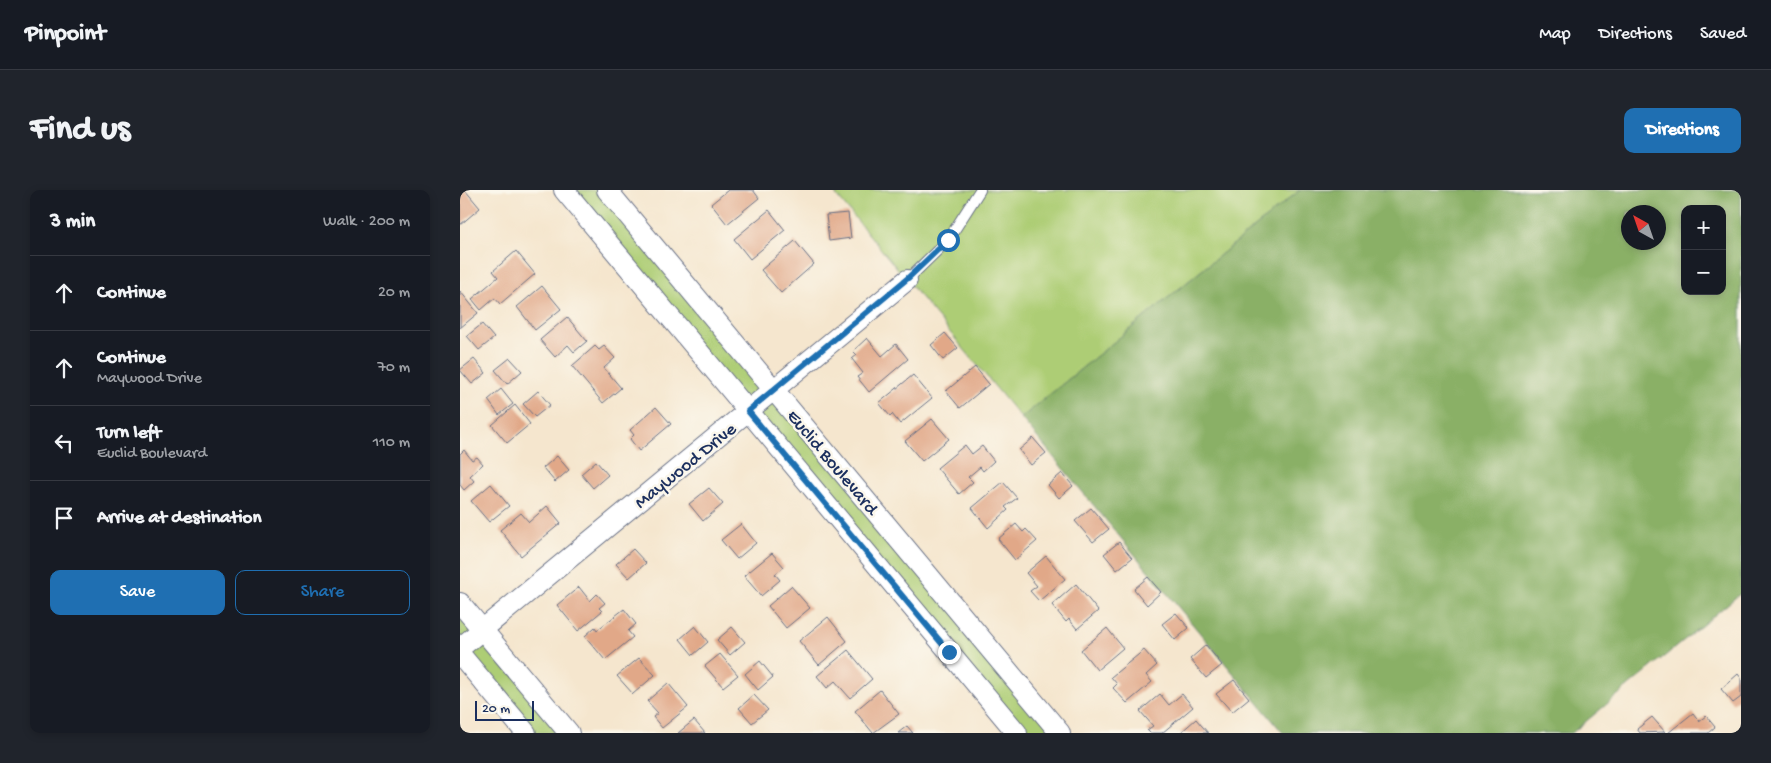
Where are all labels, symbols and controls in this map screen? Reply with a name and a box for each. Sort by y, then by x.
text: Pinpoint [25,20,106,49]
text: Map [1539,24,1571,45]
text: Directions [1599,24,1672,45]
text: Saved [1700,24,1746,45]
button: Directions [1624,108,1741,153]
text: Find us [30,110,130,151]
north arrow [1621,205,1666,250]
map controls [1681,205,1726,295]
button: + [1681,205,1726,250]
text: 3 min [50,210,95,235]
text: Walk · 200 m [323,213,410,232]
route start [937,229,960,252]
button: − [1681,250,1726,295]
icon: ahead [50,279,78,307]
text: Continue [97,282,166,305]
text: 20 m [378,284,410,303]
text: Continue [97,347,166,370]
icon: ahead [50,354,78,382]
text: 70 m [377,359,410,378]
text: Maywood Drive [97,370,202,389]
street label: Euclid Boulevard [781,406,883,522]
street label: Maywood Drive [631,418,742,515]
text: Turn left [97,422,161,445]
icon: left [50,429,78,457]
text: 110 m [373,434,410,453]
text: Euclid Boulevard [97,445,207,464]
icon: arrive [50,504,78,532]
text: Arrive at destination [97,507,261,530]
button: Save [50,570,225,615]
button: Share [235,570,410,615]
route end [938,641,961,664]
scale bar [475,698,534,721]
text: 20 m [482,701,510,718]

